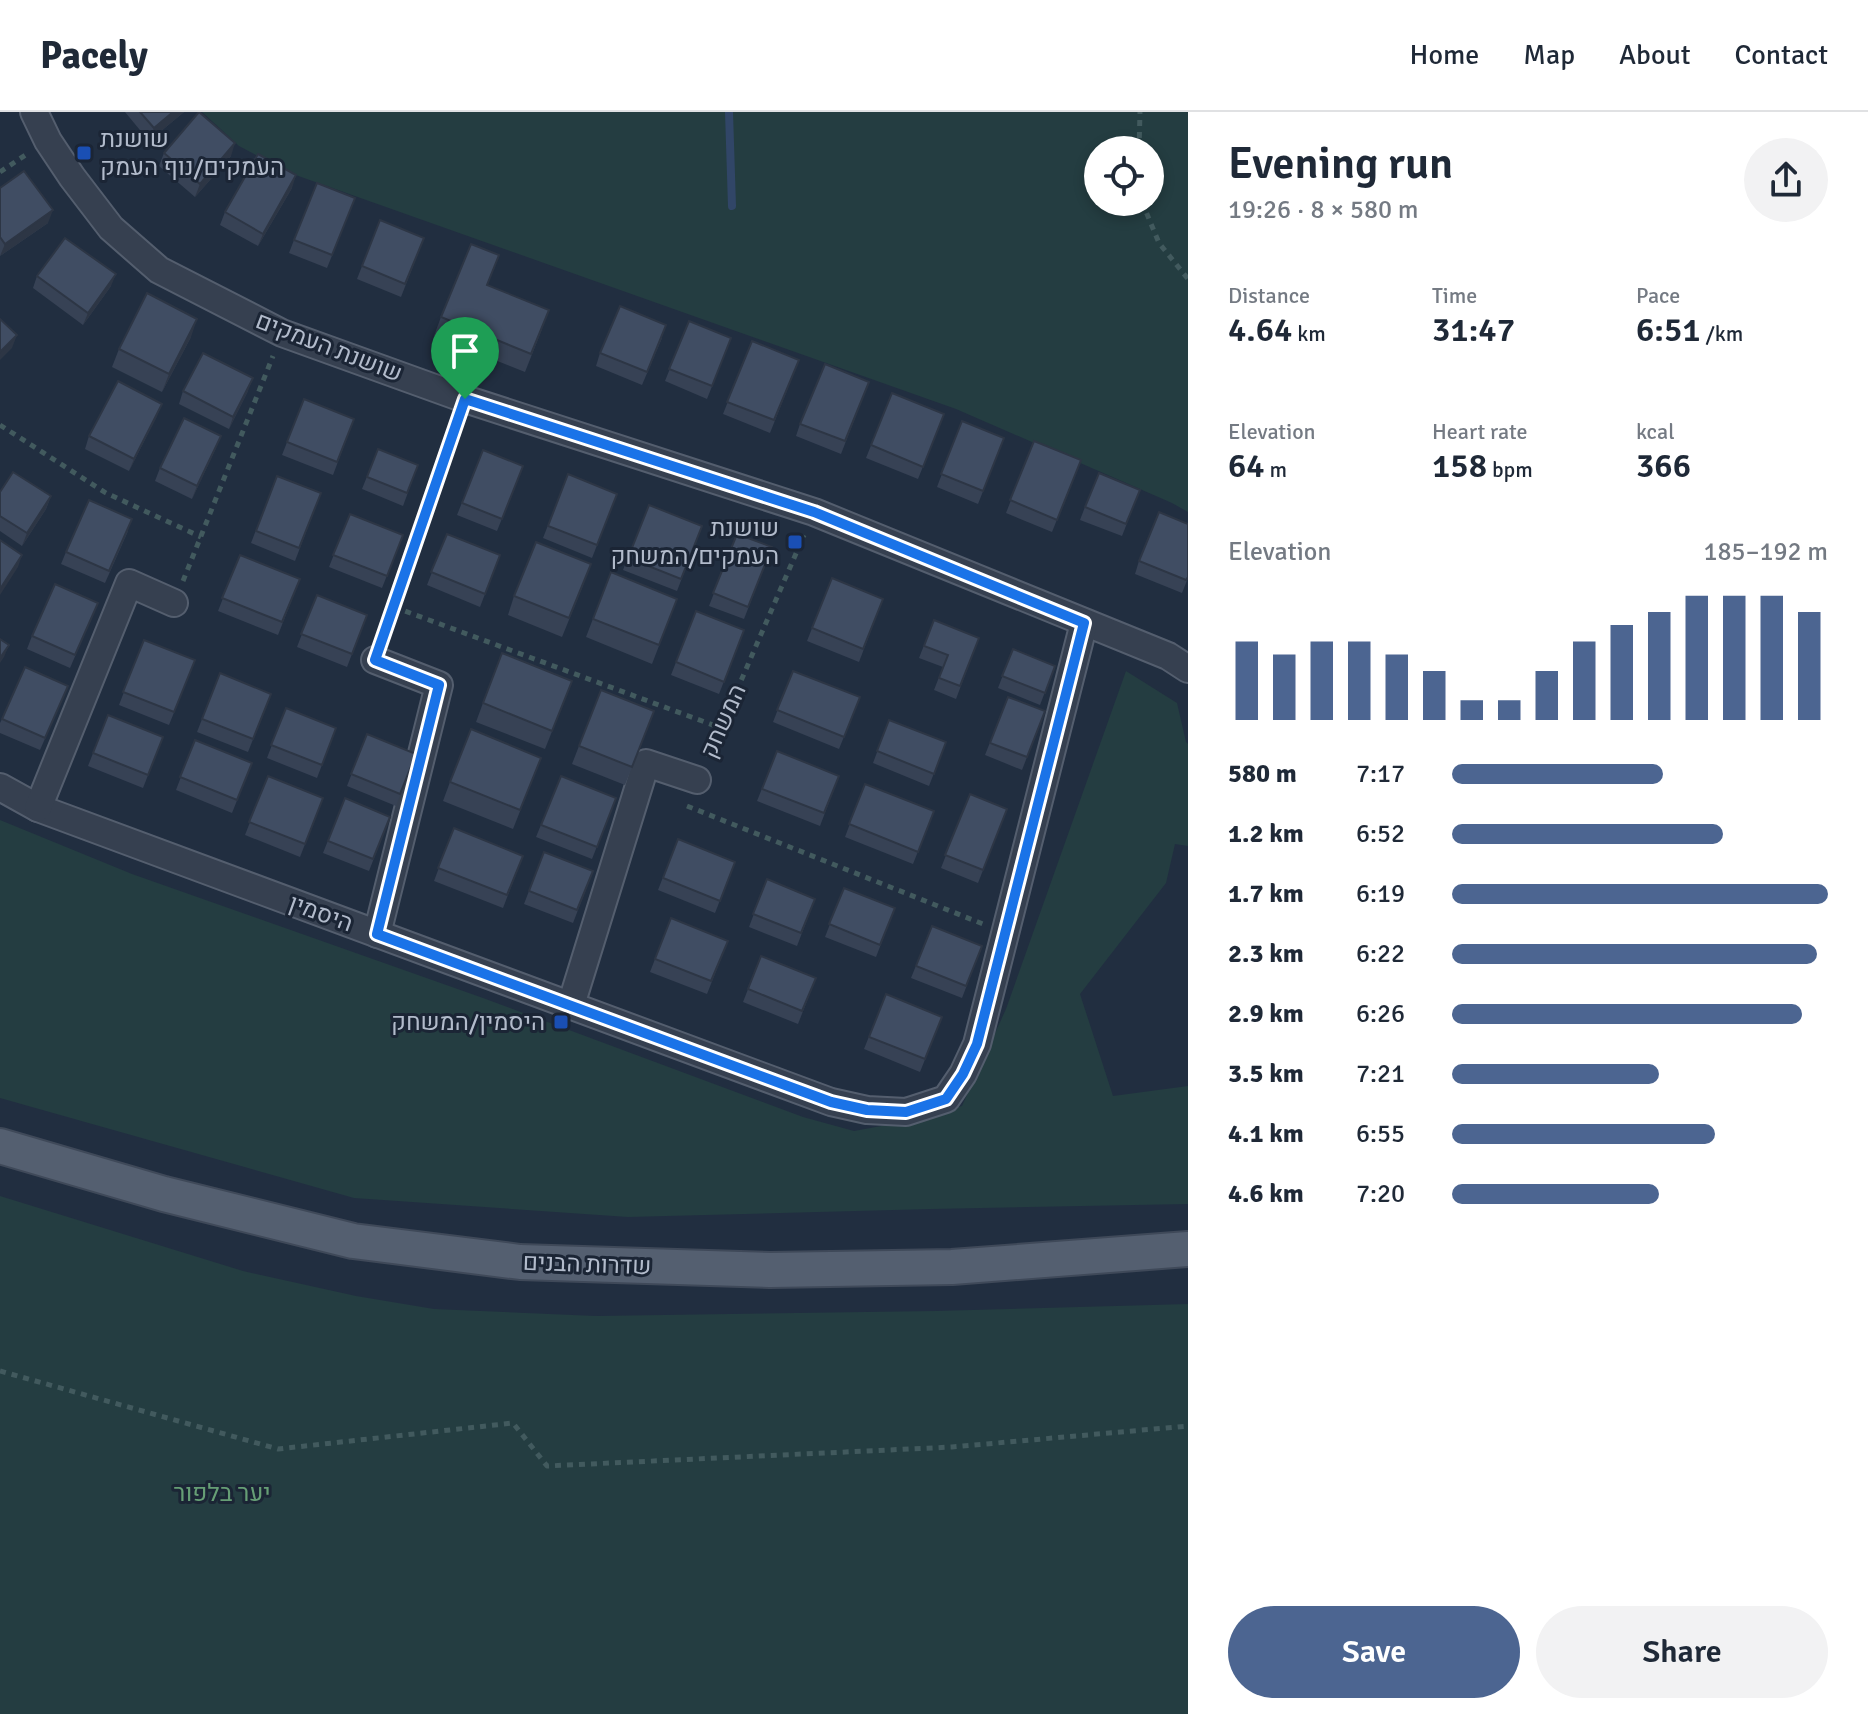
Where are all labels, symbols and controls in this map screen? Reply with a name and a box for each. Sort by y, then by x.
text: Pacely [40,32,148,79]
text: Home [1410,38,1479,72]
text: Map [1523,38,1575,72]
text: About [1619,38,1691,72]
text: Contact [1735,38,1828,72]
place label: שושנת העמקים/נוף העמק [100,124,284,182]
map controls [1084,136,1164,216]
button: locate [1084,136,1164,216]
text: Evening run [1228,137,1453,191]
button: share [1744,138,1828,222]
marker: שושנת העמקים/נוף העמק [75,144,93,162]
text: 19:26 · 8 × 580 m [1228,194,1419,226]
text: Distance [1228,282,1310,309]
text: Time [1432,282,1477,309]
text: Pace [1636,282,1680,309]
street label: שושנת העמקים [251,305,407,389]
text: 4.64 [1228,309,1292,351]
text: 31:47 [1432,309,1515,351]
text: 6:51 [1636,309,1701,351]
pin [431,317,499,399]
text: km [1292,320,1326,347]
text: /km [1701,320,1743,347]
icon: arrive [443,329,487,373]
text: Elevation [1228,418,1316,445]
text: Heart rate [1432,418,1527,445]
text: kcal [1636,418,1675,445]
text: 64 [1228,445,1265,487]
text: 158 [1432,445,1487,487]
text: 366 [1636,445,1691,487]
text: m [1265,456,1287,483]
text: bpm [1487,456,1533,483]
place label: שושנת העמקים/המשחק [610,513,779,571]
marker: שושנת העמקים/המשחק [786,533,804,551]
text: Elevation [1228,536,1332,568]
text: 185–192 m [1704,536,1828,568]
street label: המשחק [693,679,753,763]
text: 580 m [1228,758,1297,790]
text: 7:17 [1356,758,1405,790]
text: 1.2 km [1228,818,1304,850]
text: 6:52 [1356,818,1405,850]
text: 1.7 km [1228,878,1304,910]
text: 6:19 [1356,878,1405,910]
street label: היסמין [285,888,357,938]
text: 2.3 km [1228,938,1304,970]
text: 6:22 [1356,938,1405,970]
text: 2.9 km [1228,998,1304,1030]
text: 6:26 [1356,998,1405,1030]
place label: היסמין/המשחק [391,1007,545,1037]
marker: היסמין/המשחק [552,1013,570,1031]
text: 3.5 km [1228,1058,1304,1090]
text: 7:21 [1356,1058,1405,1090]
text: 4.1 km [1228,1118,1304,1150]
text: 6:55 [1356,1118,1405,1150]
text: 4.6 km [1228,1178,1304,1210]
text: 7:20 [1356,1178,1405,1210]
street label: שדרות הבנים [522,1247,652,1281]
park label: יער בלפור [173,1478,271,1508]
button: Save [1228,1606,1520,1698]
button: Share [1536,1606,1828,1698]

